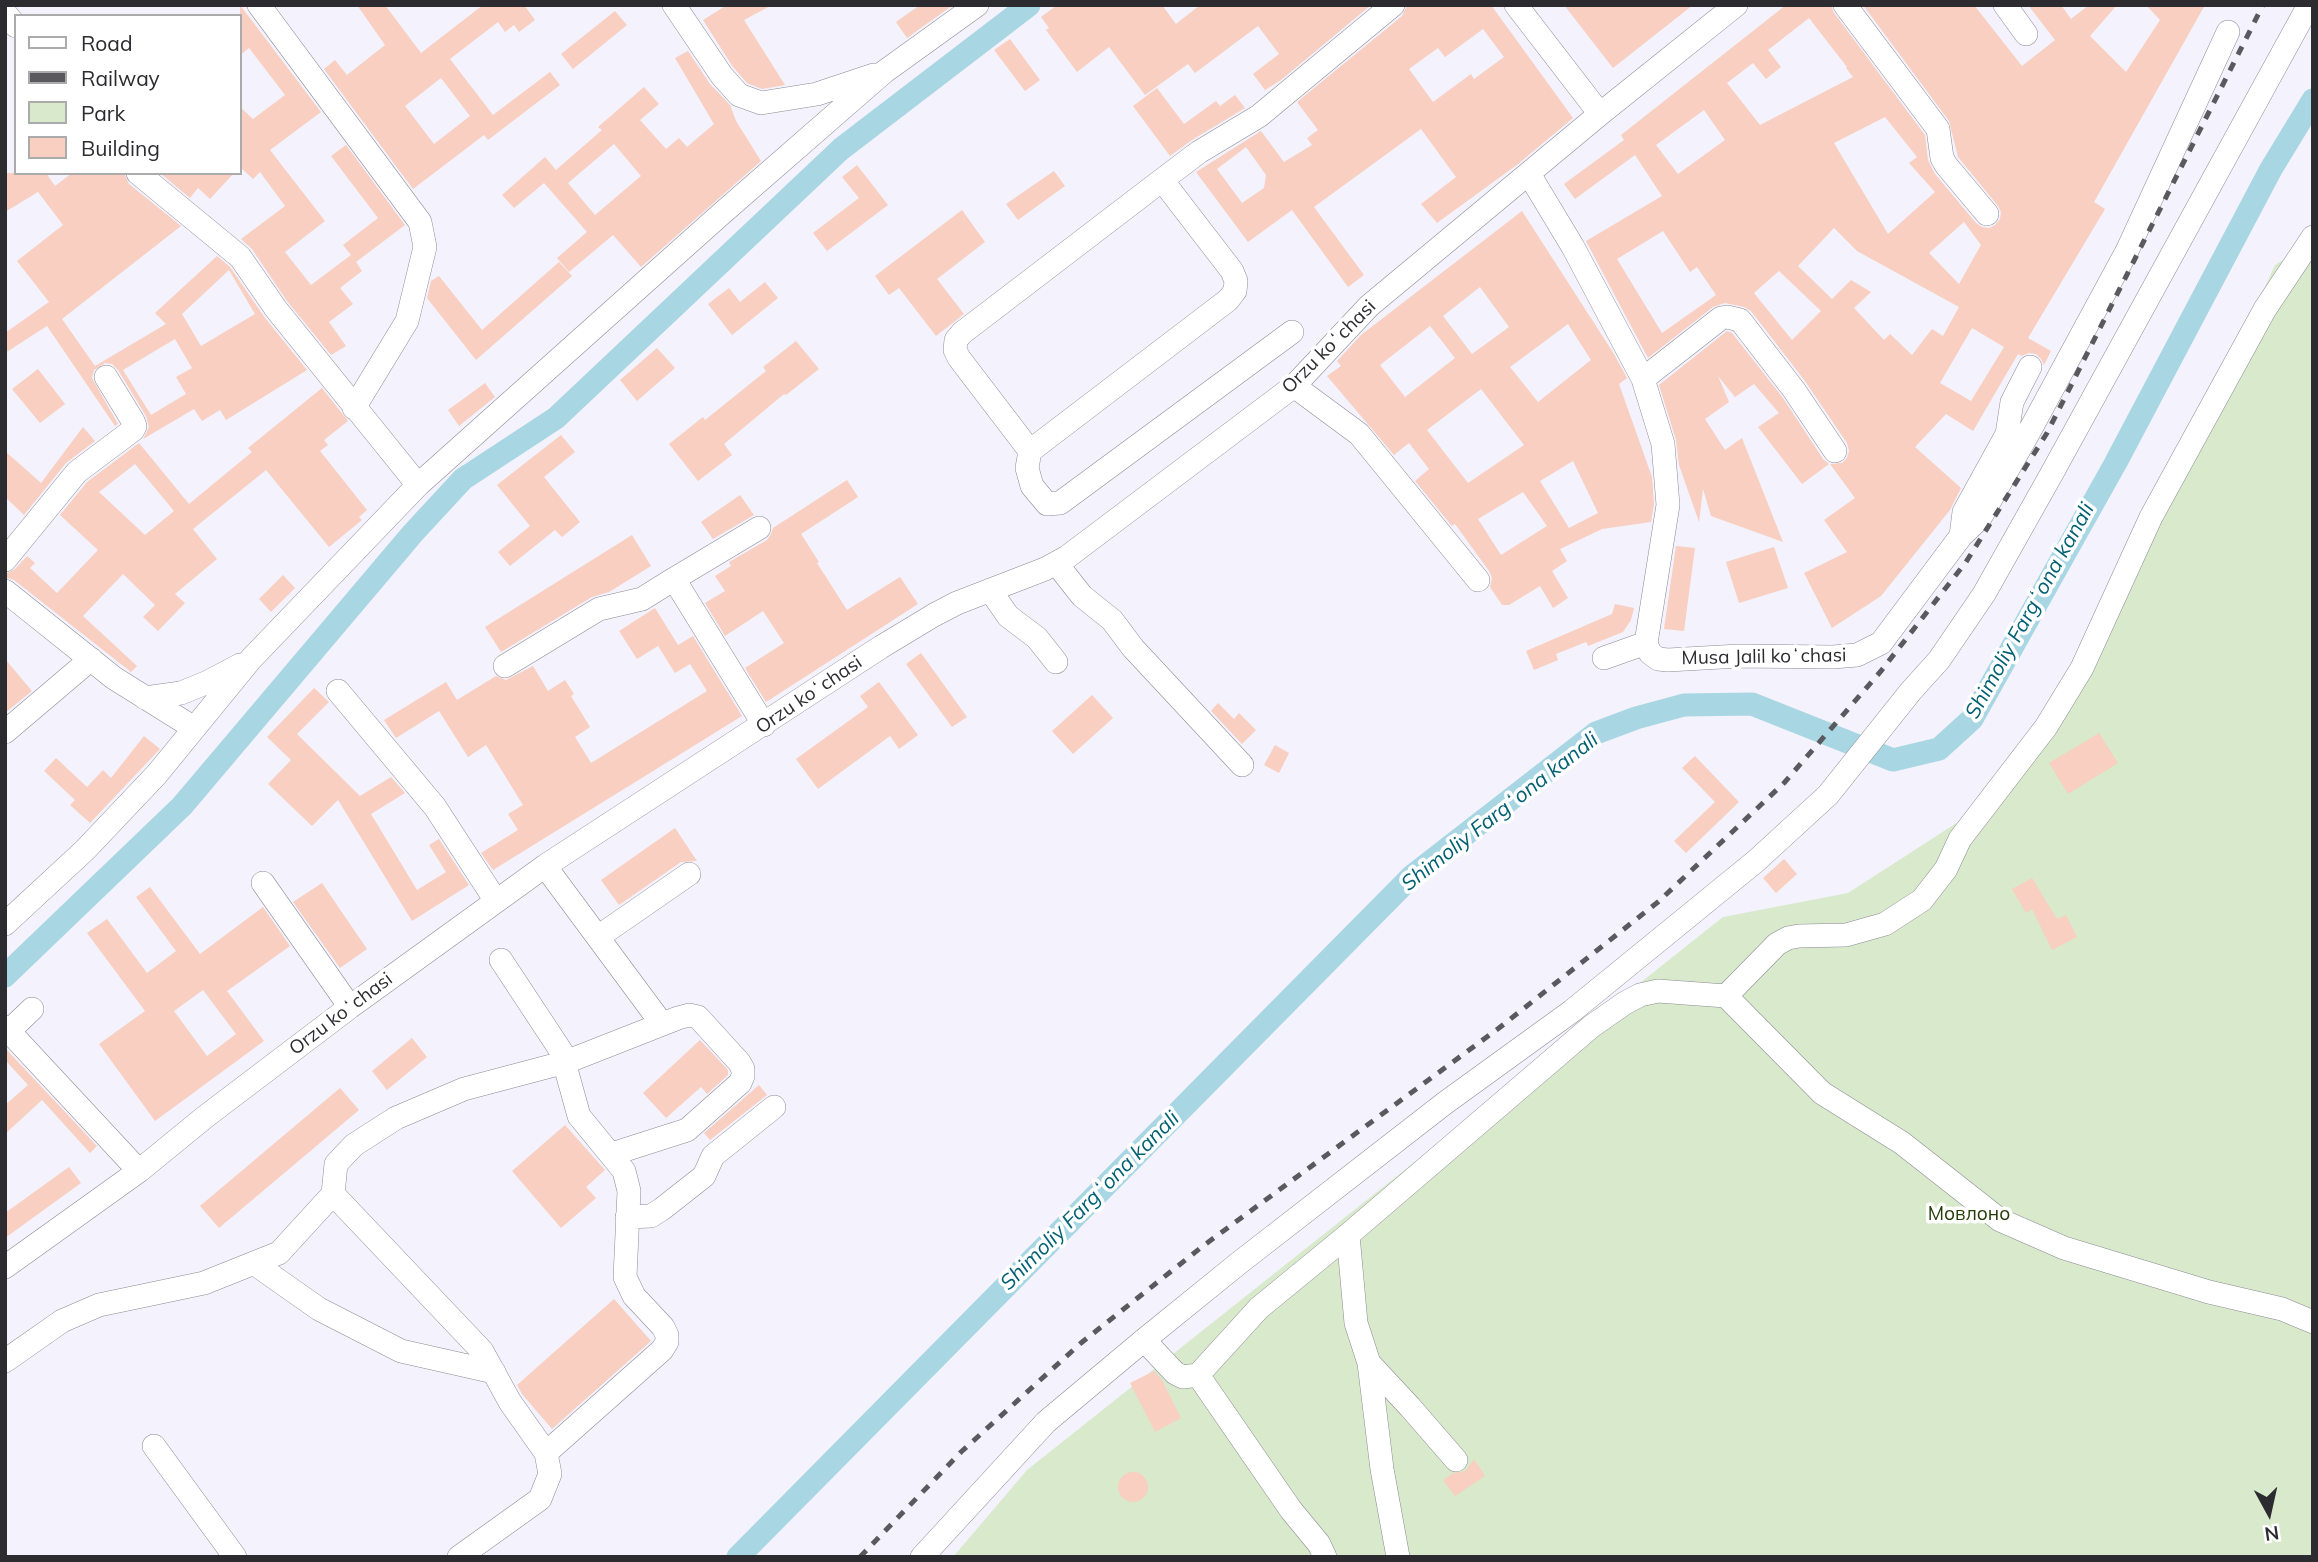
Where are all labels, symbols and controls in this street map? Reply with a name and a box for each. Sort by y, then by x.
legend [14,14,242,175]
text: Road [81,30,132,56]
text: Railway [81,65,160,91]
text: Park [81,100,125,126]
text: Building [81,135,160,161]
street label: Orzu koʻchasi [1277,295,1381,399]
water label: Shimoliy Fargʻona kanali [1960,499,2100,723]
street label: Musa Jalil koʻchasi [1681,644,1847,670]
street label: Orzu koʻchasi [752,651,866,739]
water label: Shimoliy Fargʻona kanali [1397,727,1603,897]
street label: Orzu koʻchasi [285,968,397,1060]
water label: Shimoliy Fargʻona kanali [995,1106,1185,1296]
park label: Мовлоно [1928,1203,2010,1225]
north arrow [2234,1478,2304,1548]
text: N [2263,1521,2281,1547]

